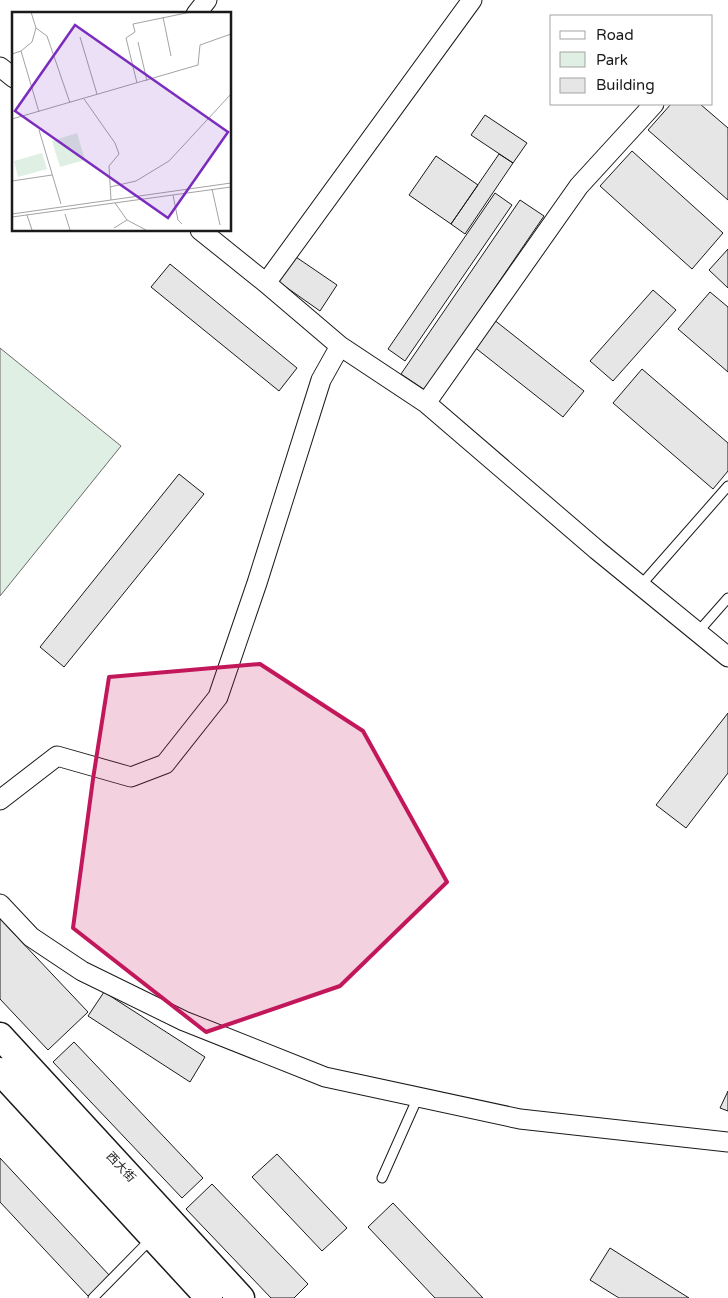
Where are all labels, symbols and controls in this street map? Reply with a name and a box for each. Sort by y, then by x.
inset map [12,12,231,231]
legend [550,15,713,105]
text: Road [596,26,634,44]
text: Park [596,51,628,69]
text: Building [596,76,655,94]
street label: 西大街 [104,1149,138,1185]

